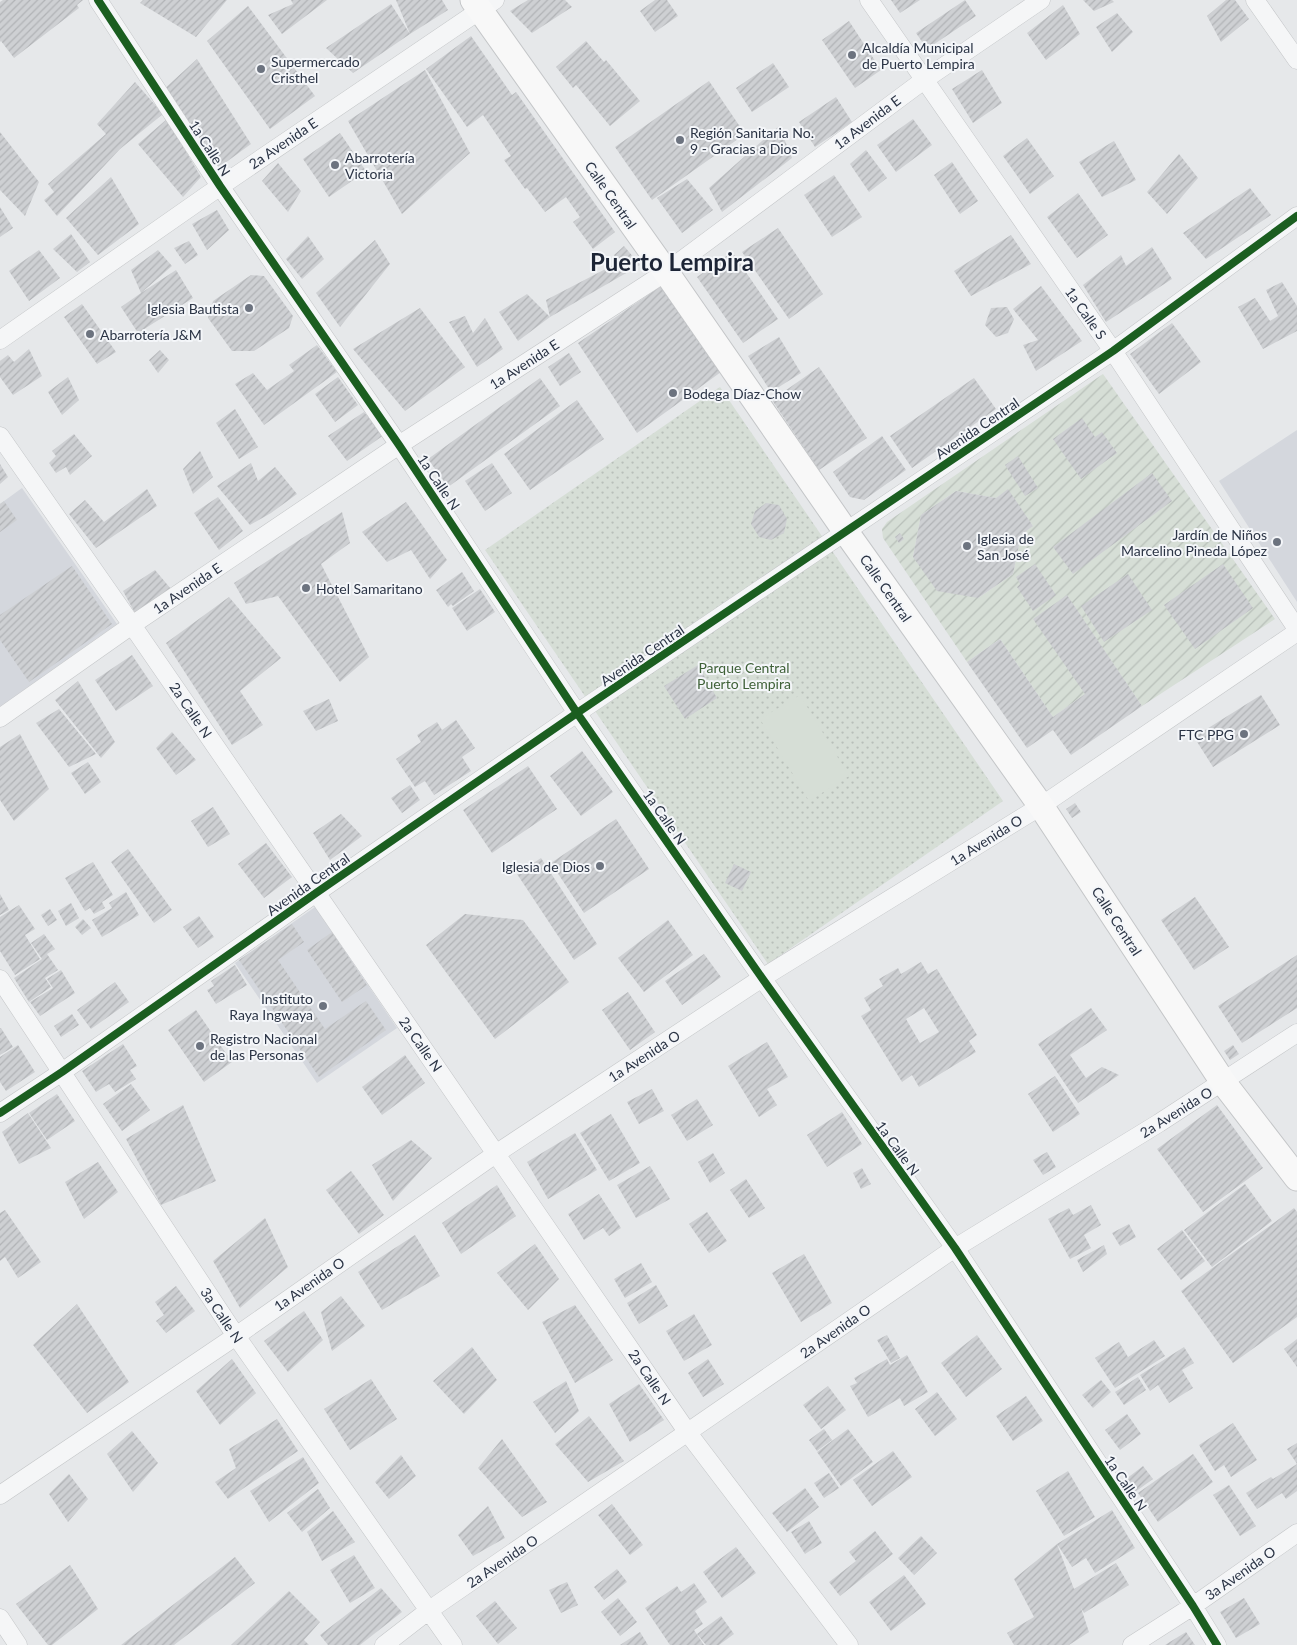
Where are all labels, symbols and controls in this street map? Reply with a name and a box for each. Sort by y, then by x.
place label: Alcaldía Municipal de Puerto Lempira [862,39,975,72]
marker: Alcaldía Municipal de Puerto Lempira [846,49,858,61]
place label: Supermercado Cristhel [271,53,360,86]
marker: Supermercado Cristhel [255,63,267,75]
street label: 1a Avenida E [830,91,904,153]
street label: 2a Avenida E [245,114,321,172]
street label: 1a Calle N [186,117,234,179]
place label: Región Sanitaria No. 9 - Gracias a Dios [690,124,814,157]
marker: Región Sanitaria No. 9 - Gracias a Dios [674,134,686,146]
place label: Abarrotería Victoria [345,149,415,182]
street label: Calle Central [582,158,640,232]
marker: Abarrotería Victoria [329,159,341,171]
district label: Puerto Lempira [590,247,754,276]
street label: 1a Calle S [1062,283,1110,343]
place label: Iglesia Bautista [147,300,239,317]
marker: Iglesia Bautista [243,302,255,314]
place label: Abarrotería J&M [100,326,202,343]
marker: Abarrotería J&M [84,328,96,340]
street label: 1a Avenida E [486,335,562,393]
place label: Bodega Díaz-Chow [683,385,801,402]
marker: Bodega Díaz-Chow [667,387,679,399]
street label: Avenida Central [932,394,1022,462]
street label: 1a Calle N [414,451,464,513]
place label: Jardín de Niños Marcelino Pineda López [1121,526,1267,559]
place label: Iglesia de San José [977,530,1034,563]
marker: Jardín de Niños Marcelino Pineda López [1271,536,1283,548]
marker: Iglesia de San José [961,540,973,552]
street label: Calle Central [857,551,915,625]
street label: 1a Avenida E [149,559,225,617]
place label: Hotel Samaritano [316,580,423,597]
marker: Hotel Samaritano [300,582,312,594]
street label: Avenida Central [597,621,687,689]
park label: Parque Central Puerto Lempira [697,659,791,692]
street label: 2a Calle N [166,679,216,741]
place label: FTC PPG [1178,726,1234,743]
marker: FTC PPG [1238,728,1250,740]
street label: 1a Calle N [640,786,690,848]
street label: 1a Avenida O [947,811,1025,869]
street label: Avenida Central [263,849,353,919]
place label: Iglesia de Dios [502,858,590,875]
marker: Iglesia de Dios [594,860,606,872]
street label: Calle Central [1088,883,1146,959]
place label: Instituto Raya Ingwaya [229,990,313,1023]
marker: Instituto Raya Ingwaya [317,1000,329,1012]
street label: 2a Calle N [396,1013,446,1075]
street label: 1a Avenida O [605,1026,683,1086]
place label: Registro Nacional de las Personas [210,1030,317,1063]
marker: Registro Nacional de las Personas [194,1040,206,1052]
street label: 2a Avenida O [1137,1083,1215,1141]
street label: 1a Calle N [873,1117,923,1179]
street label: 1a Avenida O [270,1253,348,1315]
street label: 3a Calle N [197,1284,247,1346]
street label: 2a Avenida O [796,1300,874,1362]
street label: 2a Calle N [625,1346,675,1408]
street label: 1a Calle N [1101,1452,1151,1514]
street label: 2a Avenida O [463,1531,541,1591]
street label: 3a Avenida O [1201,1542,1279,1604]

